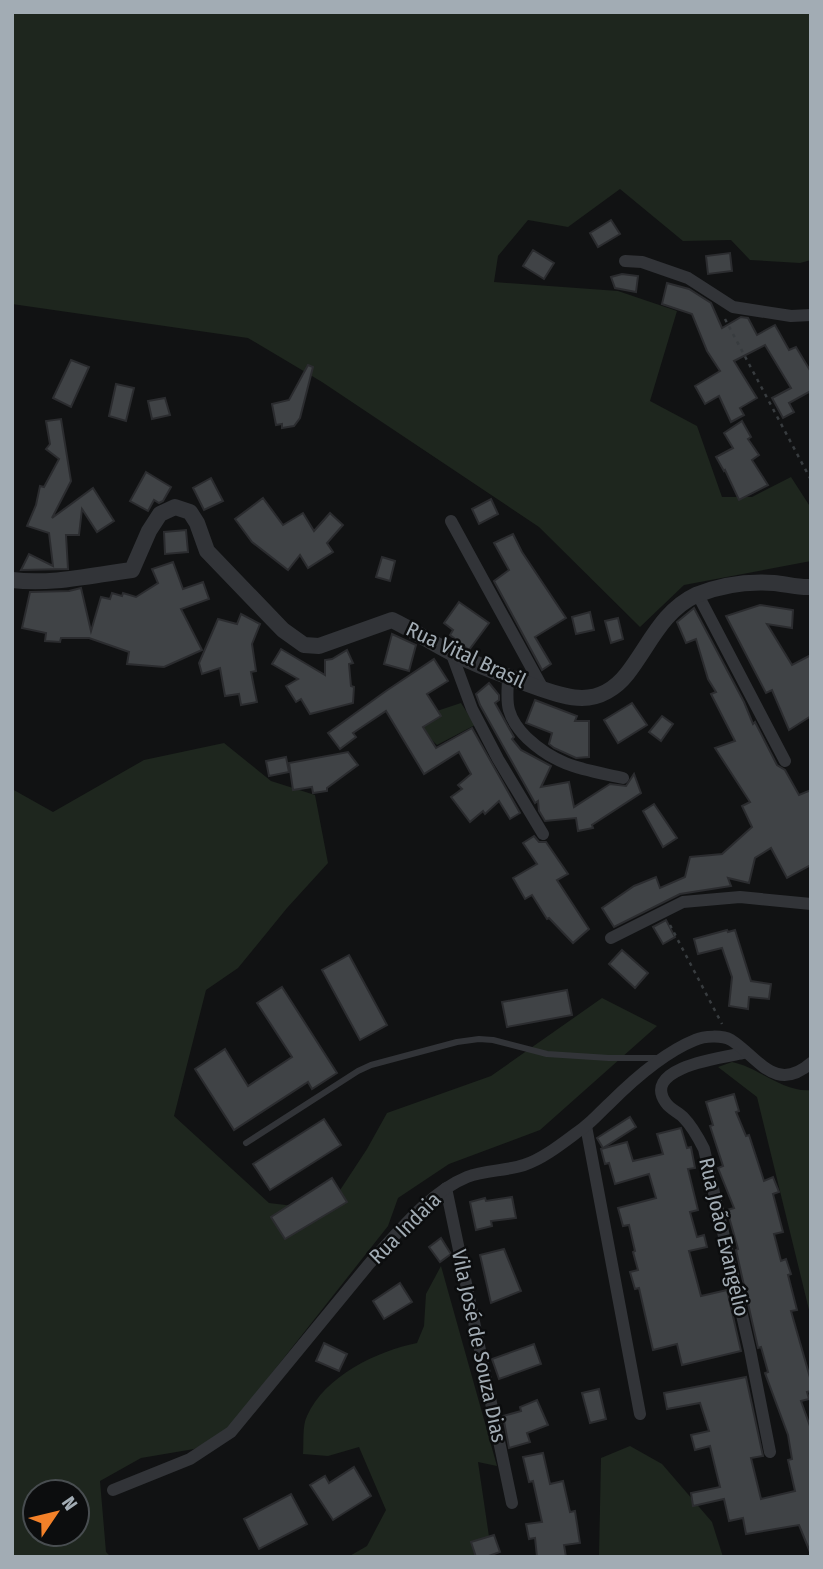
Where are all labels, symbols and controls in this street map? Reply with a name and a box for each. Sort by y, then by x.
street label: Rua Vital Brasil [402,616,530,694]
street label: Rua João Evangélio [693,1155,755,1319]
street label: Rua Indaia [364,1187,446,1269]
street label: Vila José de Souza Dias [446,1247,512,1445]
north arrow [21,1478,91,1548]
text: N [57,1492,82,1515]

